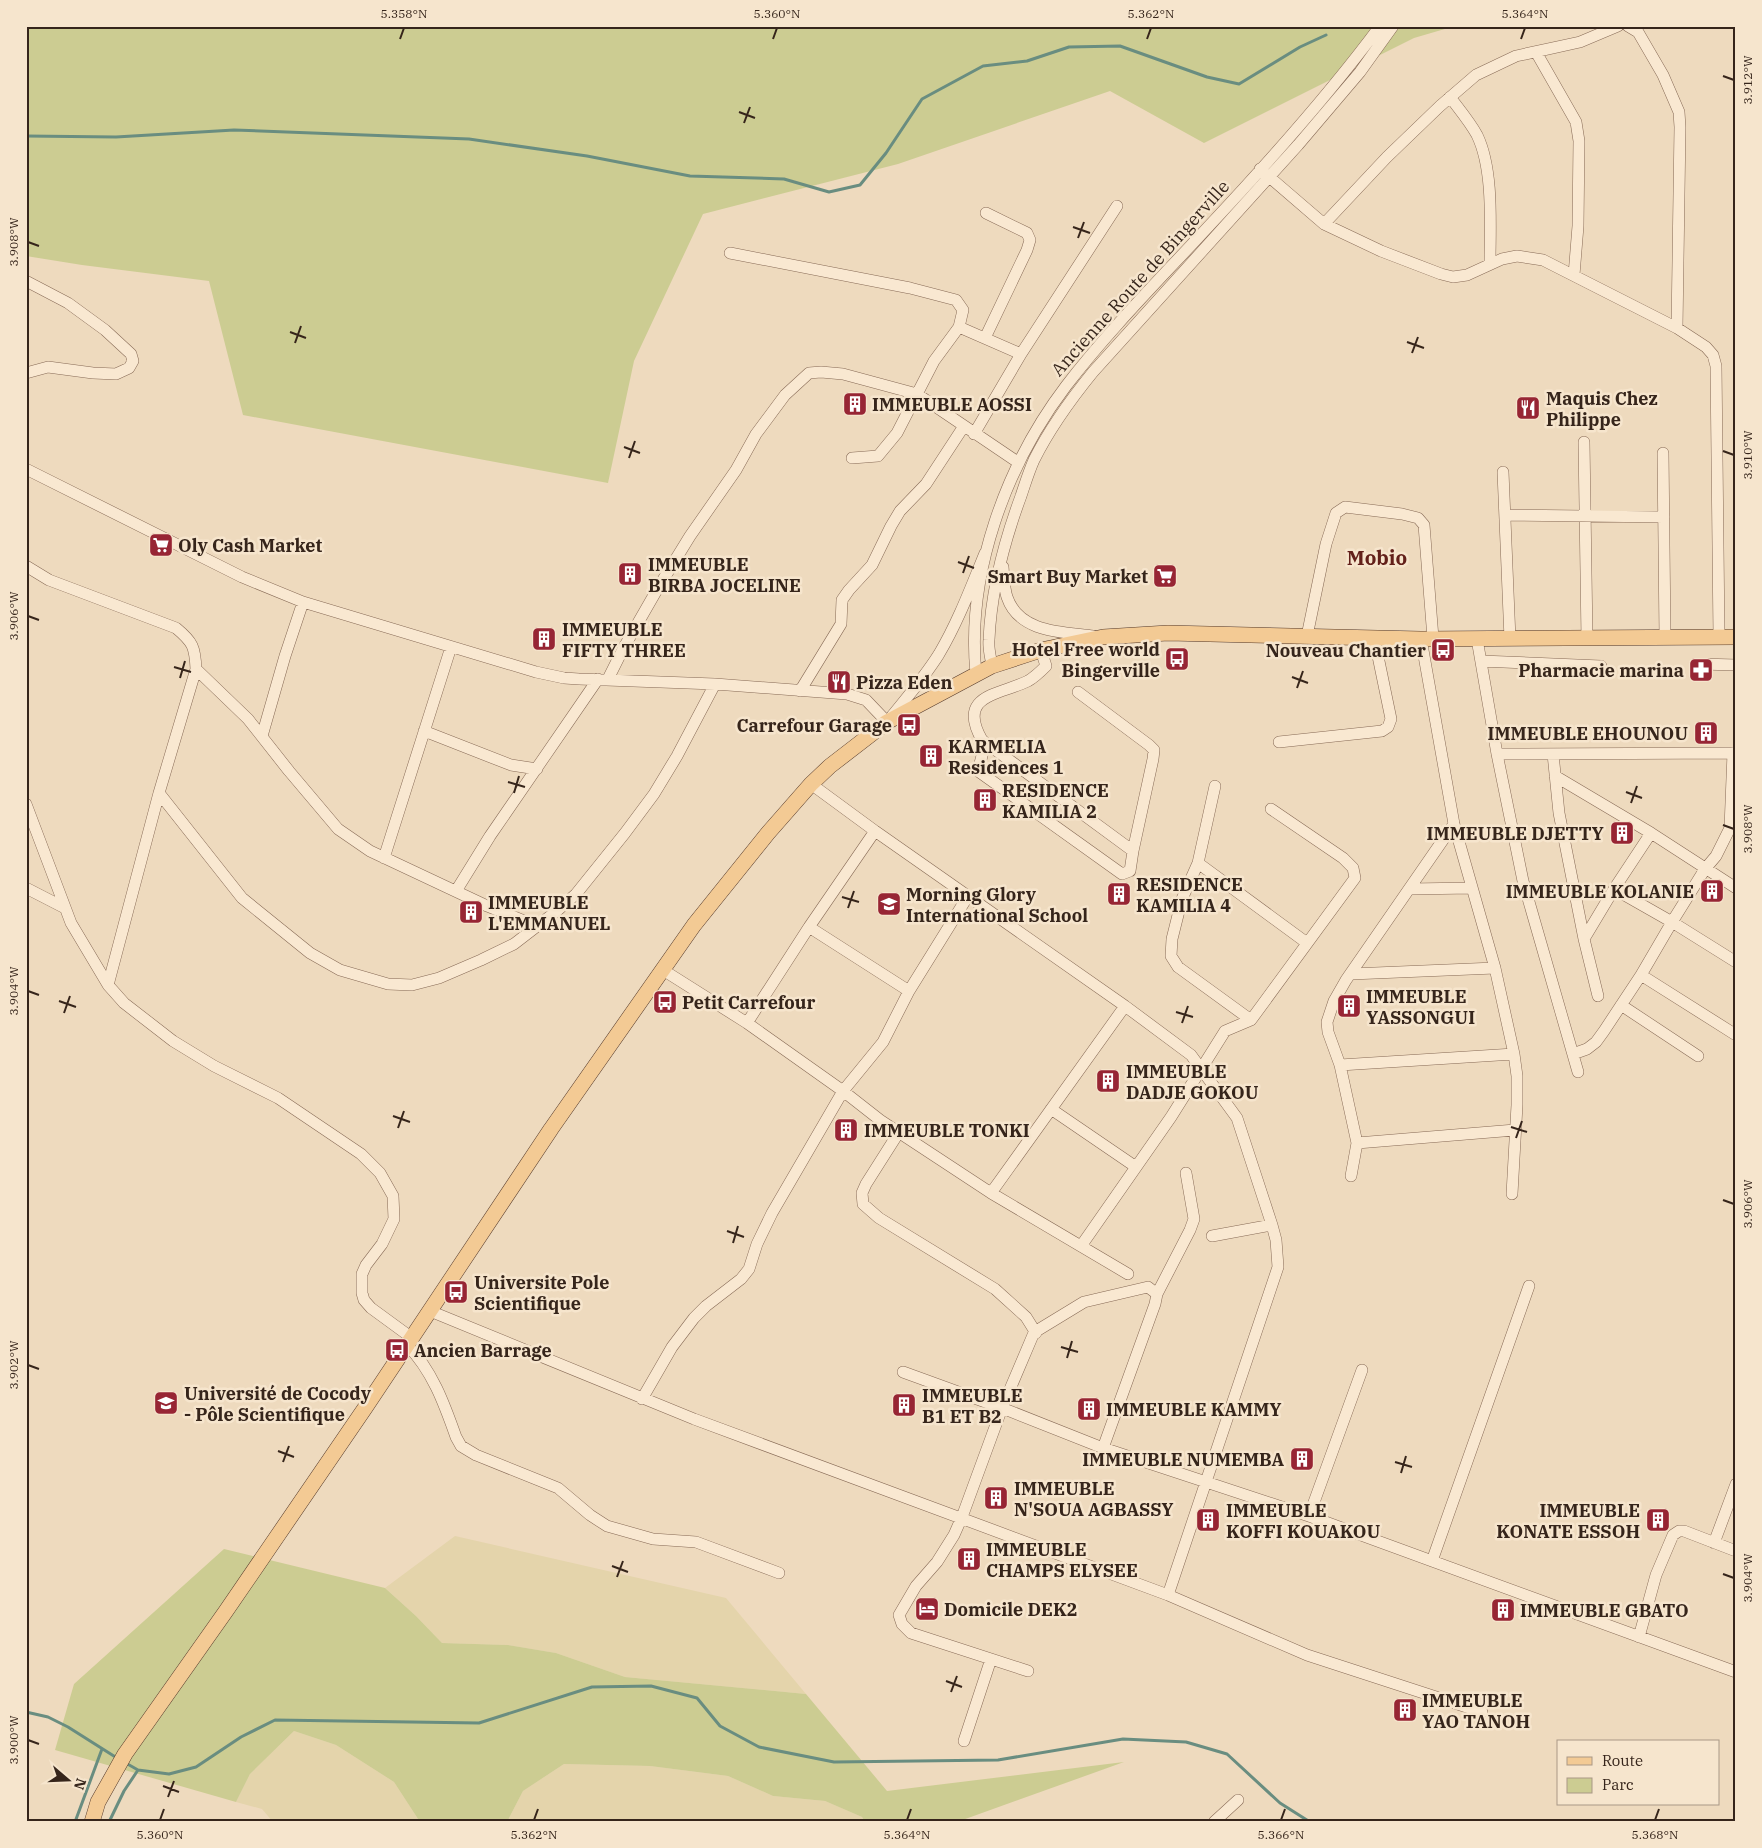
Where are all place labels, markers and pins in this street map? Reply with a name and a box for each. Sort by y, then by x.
place label: Maquis Chez Philippe [1546,387,1658,431]
building icon: IMMEUBLE AOSSI [842,391,868,417]
place label: IMMEUBLE AOSSI [872,393,1032,416]
restaurant icon: Maquis Chez Philippe [1515,395,1541,421]
supermarket icon: Oly Cash Market [148,532,174,558]
place label: Oly Cash Market [178,534,322,557]
place label: IMMEUBLE BIRBA JOCELINE [648,553,801,597]
building icon: IMMEUBLE BIRBA JOCELINE [617,561,643,587]
supermarket icon: Smart Buy Market [1152,563,1178,589]
place label: Smart Buy Market [987,565,1148,588]
place label: IMMEUBLE FIFTY THREE [562,618,686,662]
building icon: IMMEUBLE FIFTY THREE [531,626,557,652]
bus stop icon: Nouveau Chantier [1430,637,1456,663]
place label: Hotel Free world Bingerville [1012,638,1160,682]
place label: Nouveau Chantier [1266,639,1426,662]
bus stop icon: Hotel Free world Bingerville [1164,646,1190,672]
pharmacy icon: Pharmacie marina [1688,657,1714,683]
place label: Pharmacie marina [1518,659,1684,682]
restaurant icon: Pizza Eden [826,669,852,695]
place label: Pizza Eden [856,671,952,694]
bus stop icon: Carrefour Garage [896,712,922,738]
place label: Carrefour Garage [737,714,892,737]
building icon: IMMEUBLE EHOUNOU [1693,720,1719,746]
place label: IMMEUBLE EHOUNOU [1488,722,1688,745]
place label: KARMELIA Residences 1 [948,735,1064,779]
building icon: KARMELIA Residences 1 [918,743,944,769]
place label: RESIDENCE KAMILIA 2 [1002,779,1109,823]
building icon: RESIDENCE KAMILIA 2 [972,787,998,813]
building icon: IMMEUBLE DJETTY [1609,820,1635,846]
place label: IMMEUBLE DJETTY [1427,822,1604,845]
place label: RESIDENCE KAMILIA 4 [1136,873,1243,917]
building icon: IMMEUBLE KOLANIE [1699,878,1725,904]
place label: IMMEUBLE KOLANIE [1506,880,1694,903]
building icon: RESIDENCE KAMILIA 4 [1106,881,1132,907]
place label: Morning Glory International School [906,883,1088,927]
place label: IMMEUBLE L'EMMANUEL [488,891,610,935]
school or university icon: Morning Glory International School [876,891,902,917]
building icon: IMMEUBLE L'EMMANUEL [458,899,484,925]
place label: IMMEUBLE YASSONGUI [1366,985,1475,1029]
bus stop icon: Petit Carrefour [652,989,678,1015]
place label: Petit Carrefour [682,991,815,1014]
building icon: IMMEUBLE YASSONGUI [1336,993,1362,1019]
place label: IMMEUBLE DADJE GOKOU [1126,1060,1259,1104]
building icon: IMMEUBLE DADJE GOKOU [1095,1068,1121,1094]
building icon: IMMEUBLE TONKI [833,1117,859,1143]
place label: IMMEUBLE TONKI [864,1119,1030,1142]
place label: Universite Pole Scientifique [474,1271,609,1315]
bus stop icon: Universite Pole Scientifique [443,1279,469,1305]
bus stop icon: Ancien Barrage [384,1337,410,1363]
place label: Ancien Barrage [414,1339,552,1362]
place label: Université de Cocody - Pôle Scientifique [184,1382,372,1426]
place label: IMMEUBLE B1 ET B2 [922,1384,1023,1428]
school or university icon: Université de Cocody - Pôle Scientifique [153,1390,179,1416]
building icon: IMMEUBLE B1 ET B2 [891,1392,917,1418]
building icon: IMMEUBLE KAMMY [1076,1396,1102,1422]
place label: IMMEUBLE KAMMY [1106,1398,1282,1421]
building icon: IMMEUBLE NUMEMBA [1289,1446,1315,1472]
place label: IMMEUBLE NUMEMBA [1082,1448,1284,1471]
place label: IMMEUBLE N'SOUA AGBASSY [1014,1477,1174,1521]
building icon: IMMEUBLE N'SOUA AGBASSY [983,1485,1009,1511]
place label: IMMEUBLE KOFFI KOUAKOU [1226,1499,1381,1543]
place label: IMMEUBLE KONATE ESSOH [1496,1499,1640,1543]
building icon: IMMEUBLE KOFFI KOUAKOU [1195,1507,1221,1533]
building icon: IMMEUBLE KONATE ESSOH [1645,1507,1671,1533]
place label: IMMEUBLE CHAMPS ELYSEE [986,1538,1138,1582]
building icon: IMMEUBLE CHAMPS ELYSEE [956,1546,982,1572]
hotel icon: Domicile DEK2 [914,1596,940,1622]
building icon: IMMEUBLE GBATO [1490,1597,1516,1623]
place label: Domicile DEK2 [944,1598,1078,1621]
place label: IMMEUBLE GBATO [1520,1599,1689,1622]
place label: IMMEUBLE YAO TANOH [1422,1689,1530,1733]
building icon: IMMEUBLE YAO TANOH [1392,1697,1418,1723]

